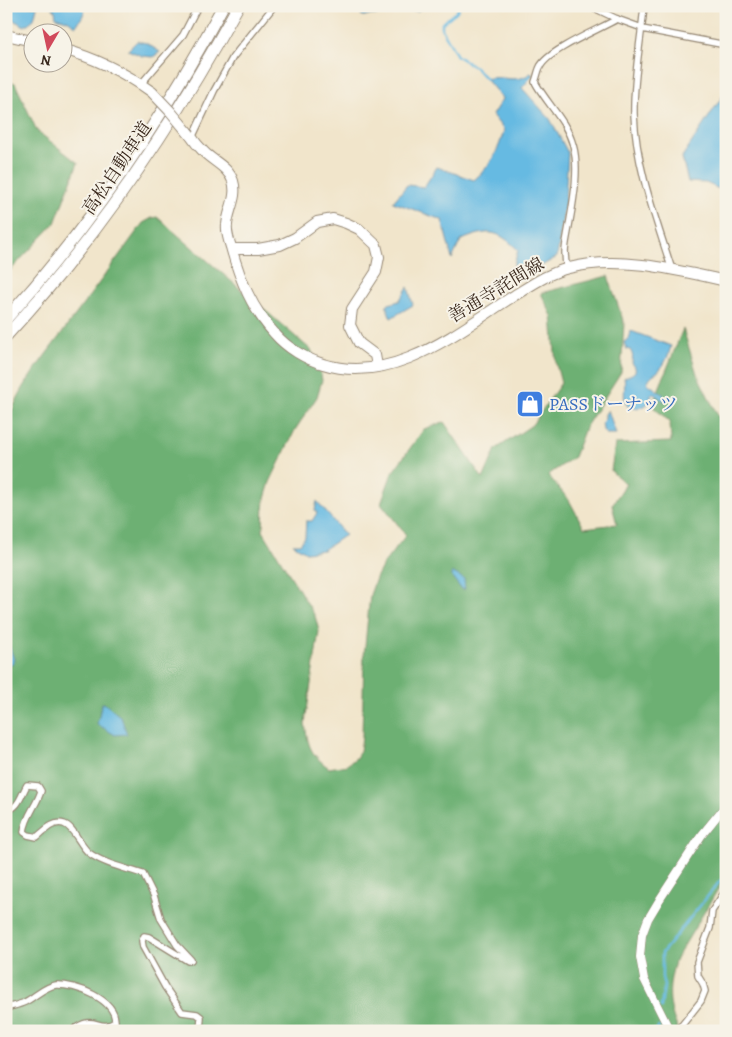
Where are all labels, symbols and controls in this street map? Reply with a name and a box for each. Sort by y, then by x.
north arrow [22,22,72,72]
text: N [40,50,53,71]
street label: 高松自動車道 [77,117,157,219]
street label: 善通寺詫間線 [444,252,548,328]
shop icon: PASSドーナッツ [515,389,545,419]
place label: PASSドーナッツ [549,392,678,416]

